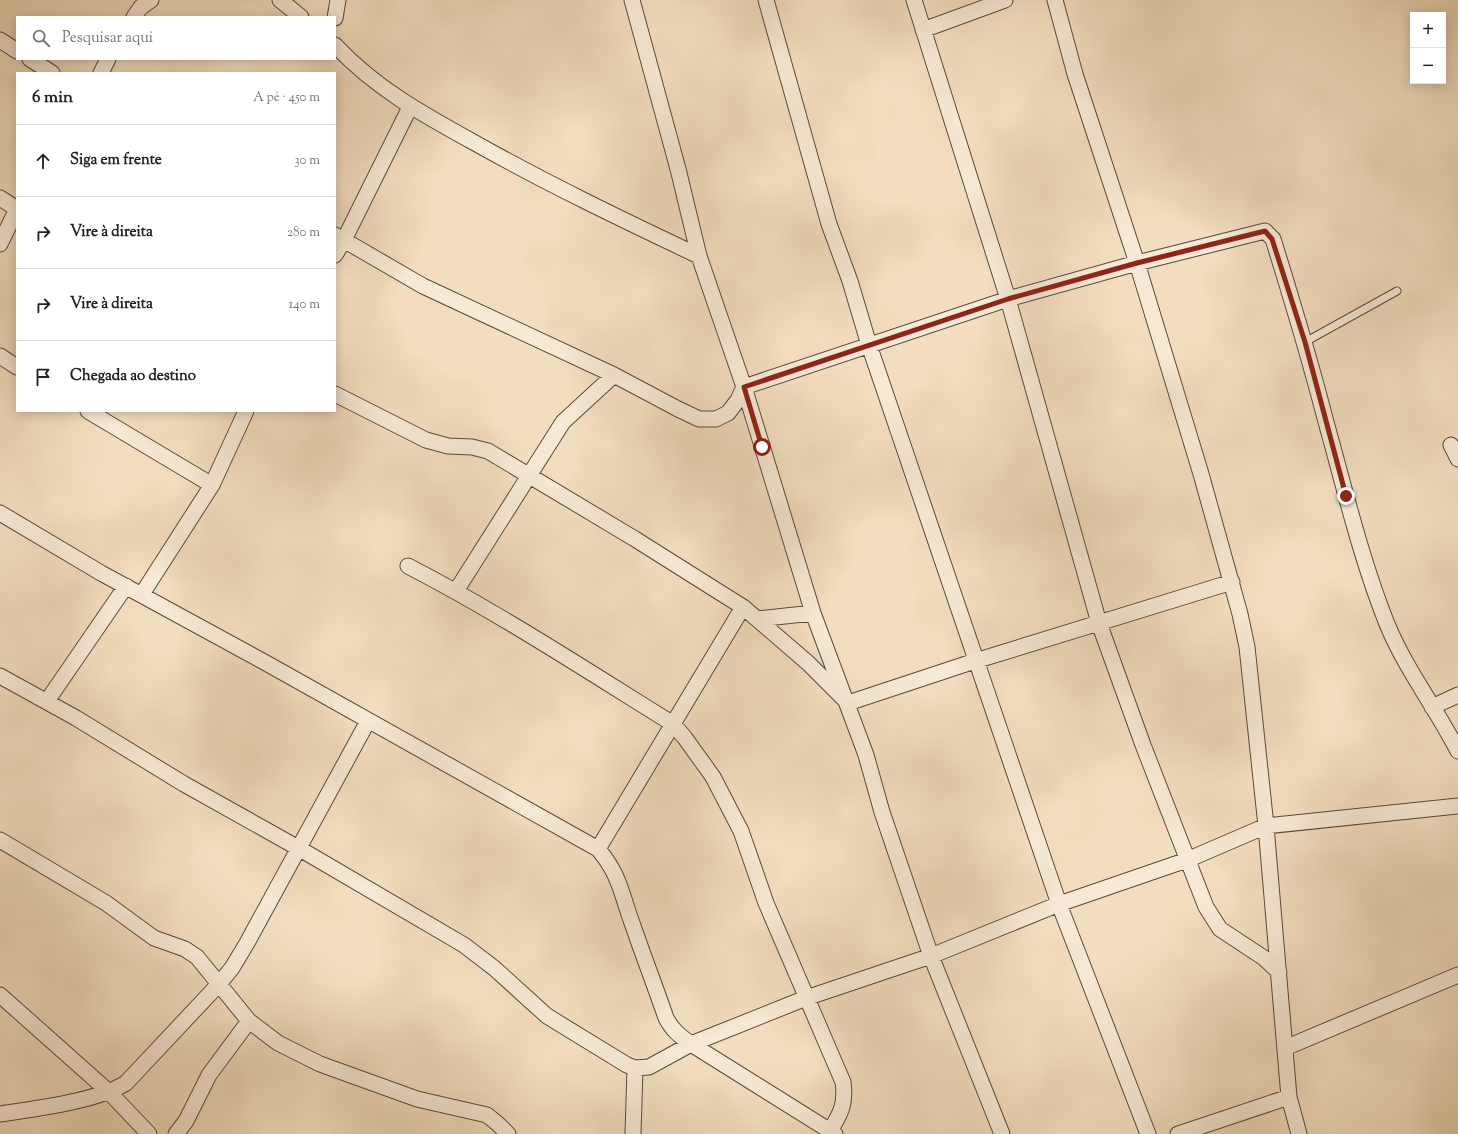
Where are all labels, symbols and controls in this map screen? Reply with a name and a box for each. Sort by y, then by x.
map controls [1410,12,1446,84]
button: + [1410,12,1446,48]
search box [16,16,336,60]
icon: search [30,27,52,49]
text: Pesquisar aqui [62,28,153,49]
button: − [1410,48,1446,84]
text: 6 min [32,86,73,110]
text: A pé · 450 m [253,89,320,107]
icon: ahead [32,150,54,172]
text: Siga em frente [70,150,162,171]
text: 30 m [294,152,320,170]
icon: right [32,222,54,244]
text: Vire à direita [70,222,153,243]
text: 280 m [287,224,320,242]
icon: right [32,294,54,316]
text: Vire à direita [70,294,153,315]
text: 140 m [289,296,320,314]
icon: arrive [32,366,54,388]
text: Chegada ao destino [70,366,196,387]
route start [753,438,771,456]
route end [1337,487,1355,505]

